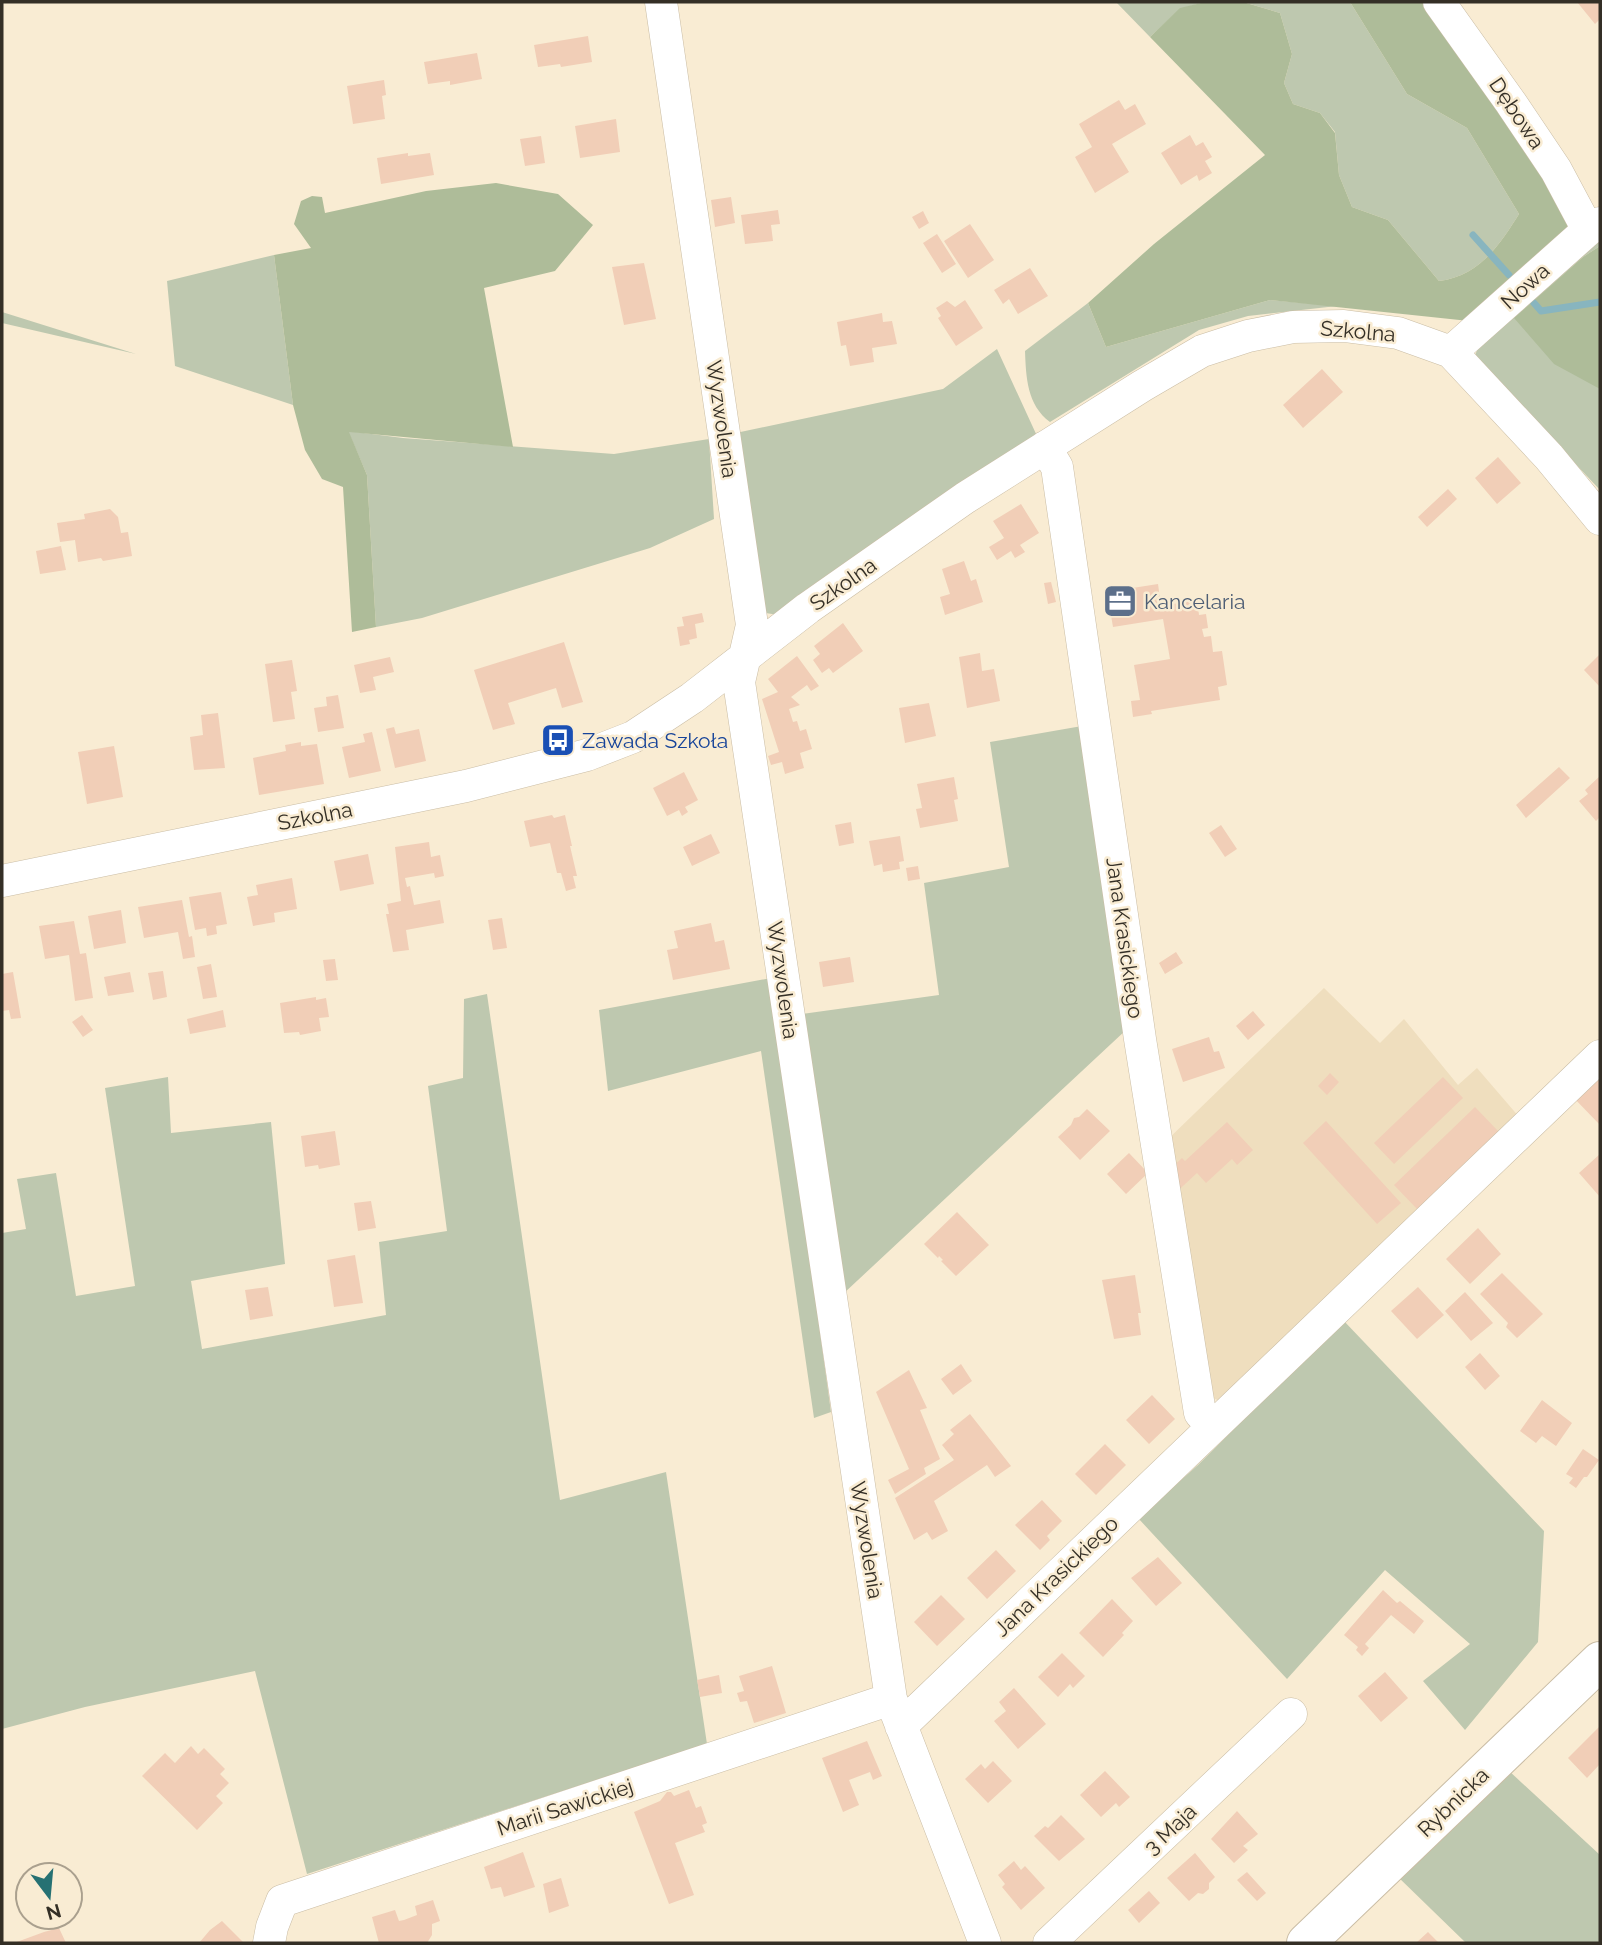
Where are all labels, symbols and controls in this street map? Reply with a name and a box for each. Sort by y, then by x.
street label: Dębowa [1484,73,1550,153]
street label: Nowa [1496,258,1554,314]
street label: Szkolna [1319,315,1397,347]
street label: Wyzwolenia [701,358,743,480]
street label: Szkolna [805,552,881,616]
office icon: Kancelaria [1101,582,1139,620]
place label: Kancelaria [1144,589,1246,614]
bus stop icon: Zawada Szkoła [539,721,577,759]
place label: Zawada Szkoła [582,728,728,753]
street label: Szkolna [276,797,354,835]
street label: Jana Krasickiego [1101,856,1149,1020]
street label: Wyzwolenia [762,919,804,1041]
street label: Wyzwolenia [845,1479,889,1601]
street label: Jana Krasickiego [989,1511,1123,1641]
street label: Rybnicka [1412,1762,1494,1842]
street label: Marii Sawickiej [494,1773,636,1841]
street label: 3 Maja [1139,1799,1201,1859]
north arrow [14,1861,84,1931]
text: N [44,1900,64,1925]

